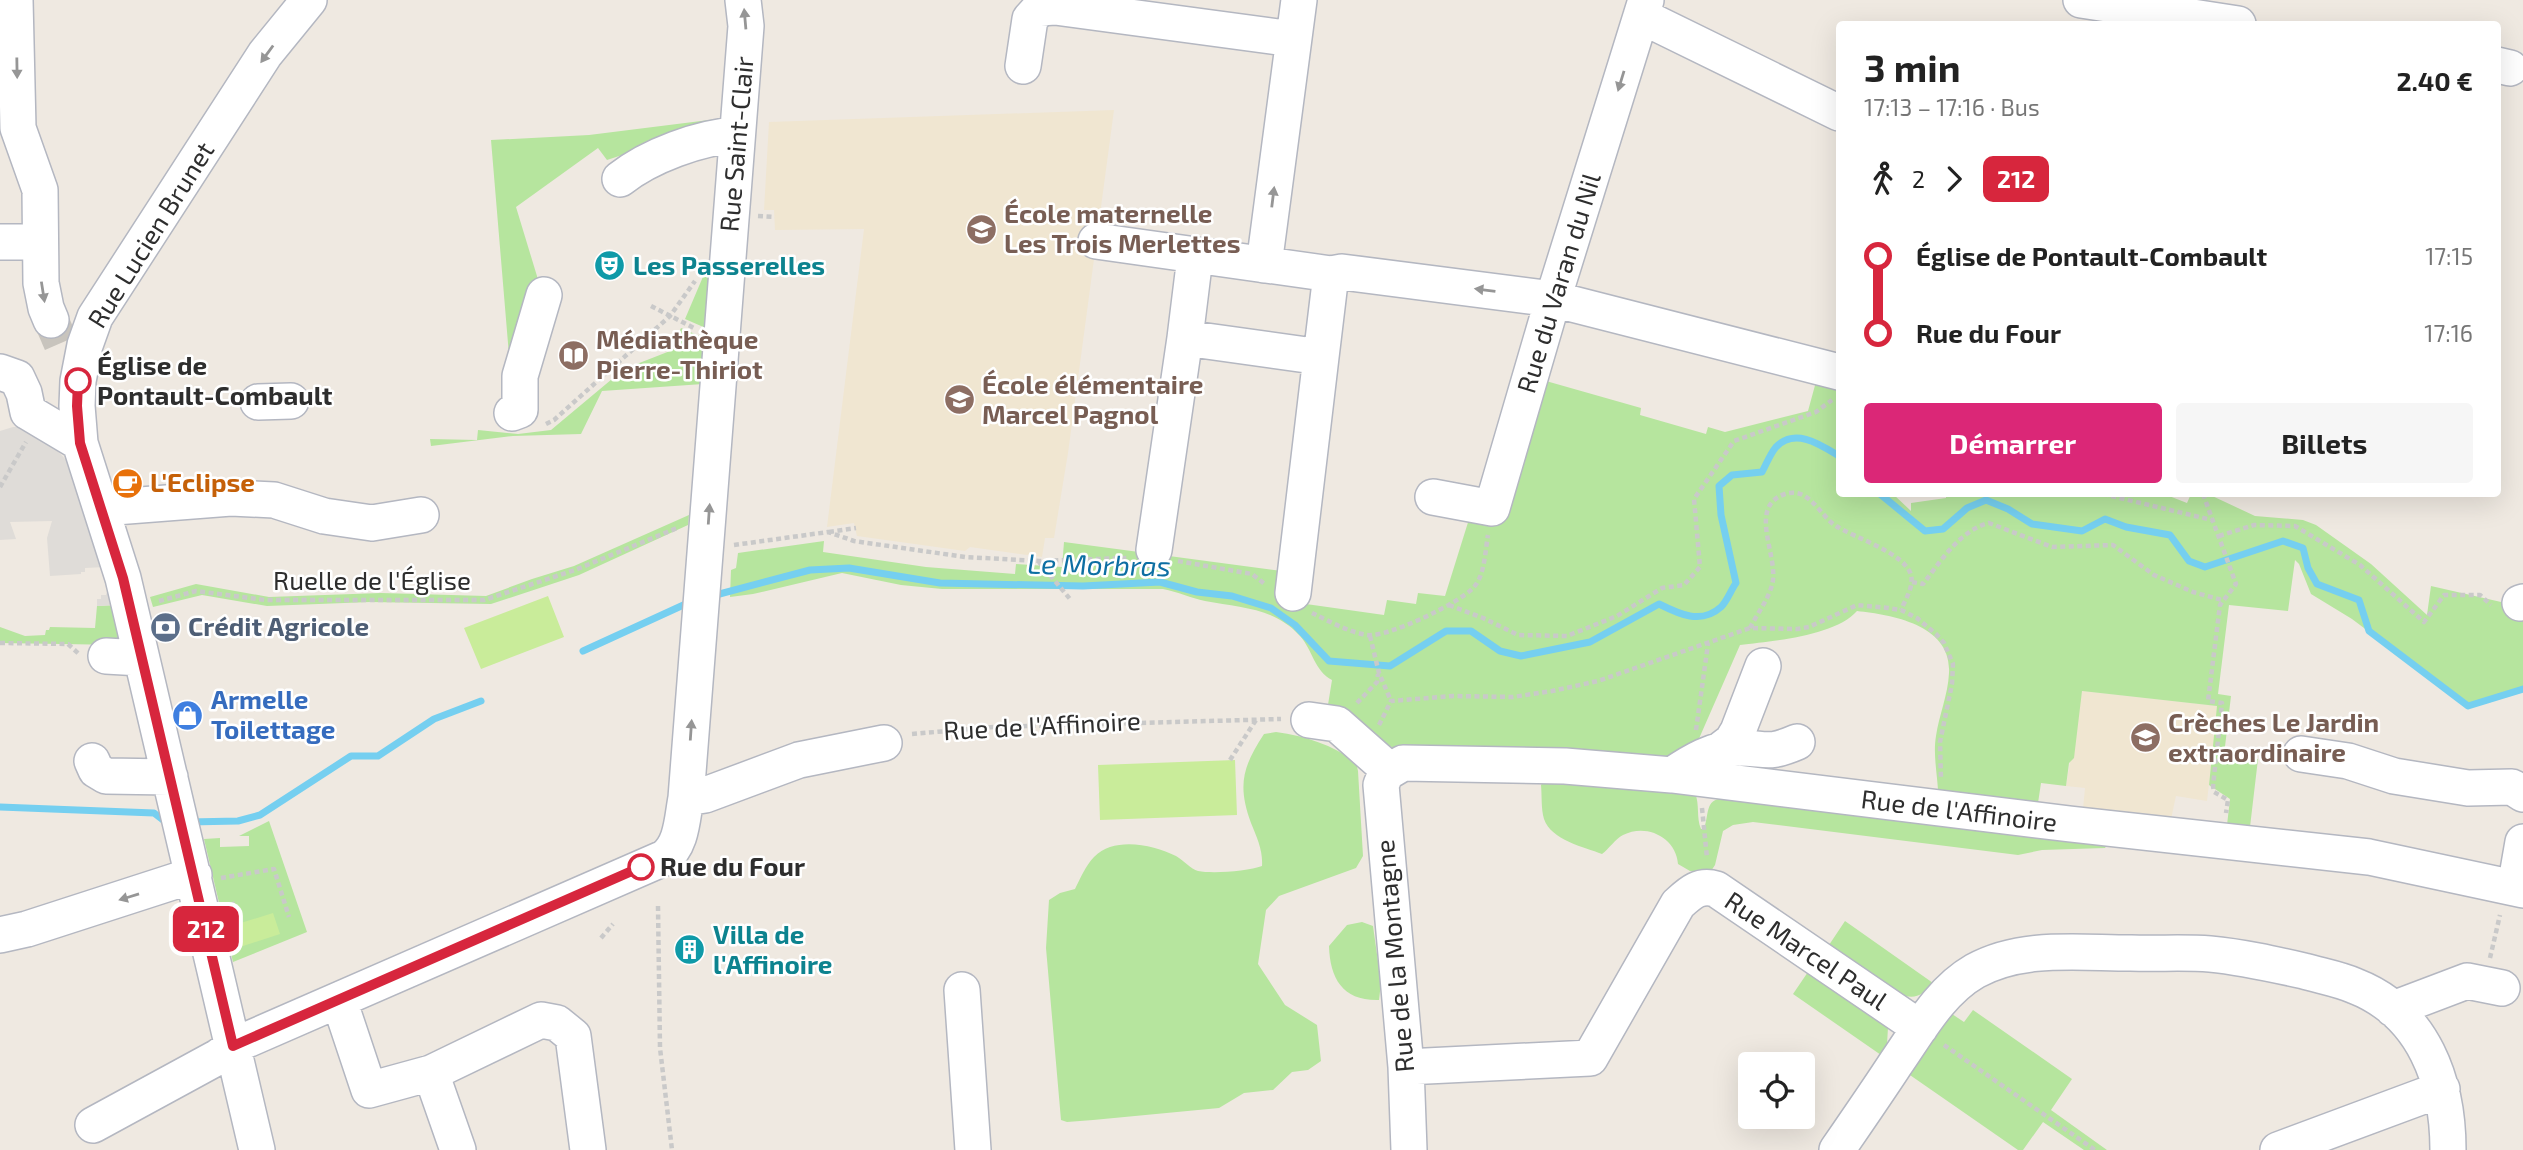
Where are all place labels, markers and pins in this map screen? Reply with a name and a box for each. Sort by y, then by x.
place label: École maternelle Les Trois Merlettes [1004,197,1240,258]
school or university icon: École maternelle Les Trois Merlettes [964,212,998,246]
theatre icon: Les Passerelles [593,249,627,283]
place label: Les Passerelles [633,249,825,280]
place label: Médiathèque Pierre-Thiriot [596,323,763,384]
library icon: Médiathèque Pierre-Thiriot [556,338,590,372]
place label: Église de Pontault-Combault [97,349,333,410]
marker: Église de Pontault-Combault [65,368,91,394]
place label: École élémentaire Marcel Pagnol [982,368,1203,429]
school or university icon: École élémentaire Marcel Pagnol [942,383,976,417]
cafe icon: L'Eclipse [110,466,144,500]
place label: L'Eclipse [150,466,255,497]
bank icon: Crédit Agricole [148,610,182,644]
place label: Crédit Agricole [188,610,369,641]
place label: Armelle Toilettage [211,683,336,744]
shop icon: Armelle Toilettage [171,698,205,732]
place label: Crèches Le Jardin extraordinaire [2168,706,2379,767]
school or university icon: Crèches Le Jardin extraordinaire [2128,721,2162,755]
place label: Rue du Four [660,850,805,881]
marker: Rue du Four [628,854,654,880]
place label: Villa de l'Affinoire [713,918,832,979]
building icon: Villa de l'Affinoire [673,933,707,967]

